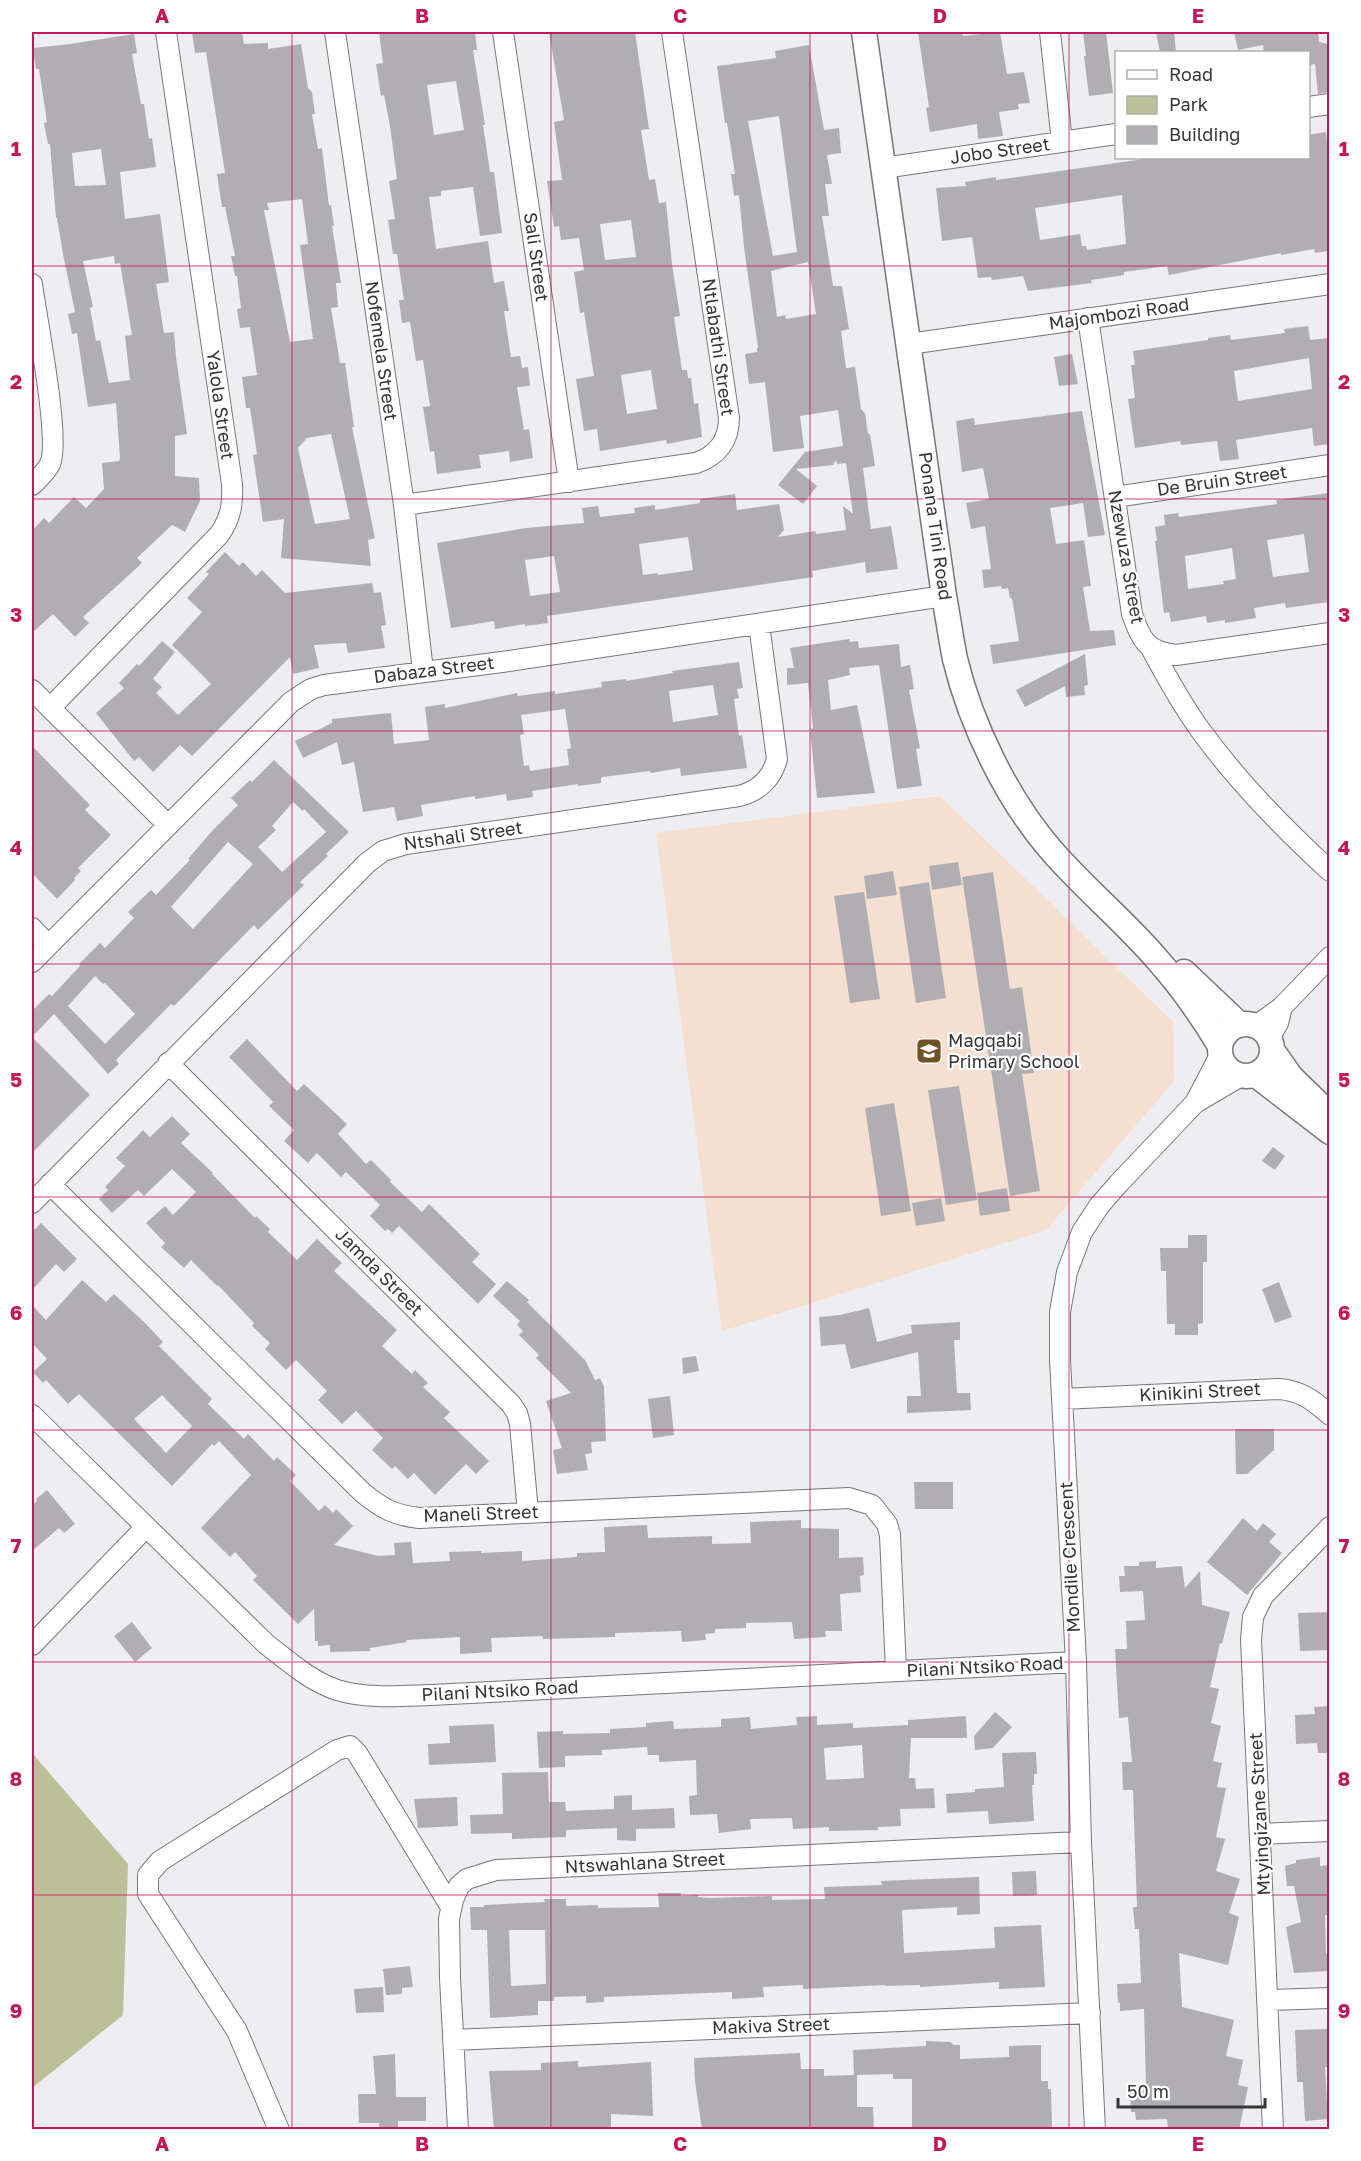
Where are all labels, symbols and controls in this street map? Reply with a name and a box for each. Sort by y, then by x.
text: A [155,3,169,27]
text: B [415,3,429,27]
text: C [673,3,687,27]
text: D [933,3,947,27]
text: E [1192,3,1204,27]
legend [1115,51,1310,159]
text: Road [1169,63,1213,85]
text: Park [1169,93,1208,115]
text: Building [1169,123,1240,145]
street label: Jobo Street [949,132,1051,168]
text: 1 [11,136,21,160]
text: 1 [1339,136,1349,160]
street label: Sali Street [520,211,554,303]
street label: Ntlabathi Street [698,277,740,417]
street label: Nofemela Street [361,279,403,422]
street label: Majombozi Road [1047,292,1191,334]
street label: Yalola Street [202,349,240,461]
text: 2 [10,369,22,393]
text: 2 [1338,369,1350,393]
street label: Ponana Tini Road [915,450,957,602]
street label: De Bruin Street [1155,460,1288,500]
street label: Nzewuza Street [1104,488,1150,626]
text: 3 [10,602,22,626]
text: 3 [1338,602,1350,626]
street label: Dabaza Street [372,651,495,687]
street label: Ntshali Street [402,816,524,854]
text: 4 [10,835,22,859]
text: 4 [1338,835,1350,859]
place label: Magqabi Primary School [948,1029,1080,1072]
school or university icon: Magqabi Primary School [914,1036,944,1066]
text: 5 [10,1067,22,1091]
text: 5 [1338,1067,1350,1091]
street label: Jamda Street [331,1223,428,1320]
text: 6 [10,1300,22,1324]
text: 6 [1338,1300,1350,1324]
street label: Kinikini Street [1139,1377,1261,1405]
street label: Mondile Crescent [1054,1481,1084,1633]
street label: Maneli Street [423,1500,539,1526]
text: 7 [11,1533,22,1557]
text: 7 [1339,1533,1350,1557]
street label: Pilani Ntsiko Road [906,1651,1064,1681]
street label: Pilani Ntsiko Road [421,1675,579,1705]
street label: Mtyingizane Street [1244,1732,1274,1896]
text: 8 [10,1766,22,1790]
text: 8 [1338,1766,1350,1790]
street label: Ntswahlana Street [564,1847,726,1877]
text: 9 [10,1998,22,2022]
text: 9 [1338,1998,1350,2022]
street label: Makiva Street [712,2012,830,2038]
scale bar [1118,2071,1265,2109]
text: 50 m [1127,2080,1169,2102]
text: A [155,2131,169,2155]
text: B [415,2131,429,2155]
text: C [673,2131,687,2155]
text: D [933,2131,947,2155]
text: E [1192,2131,1204,2155]

